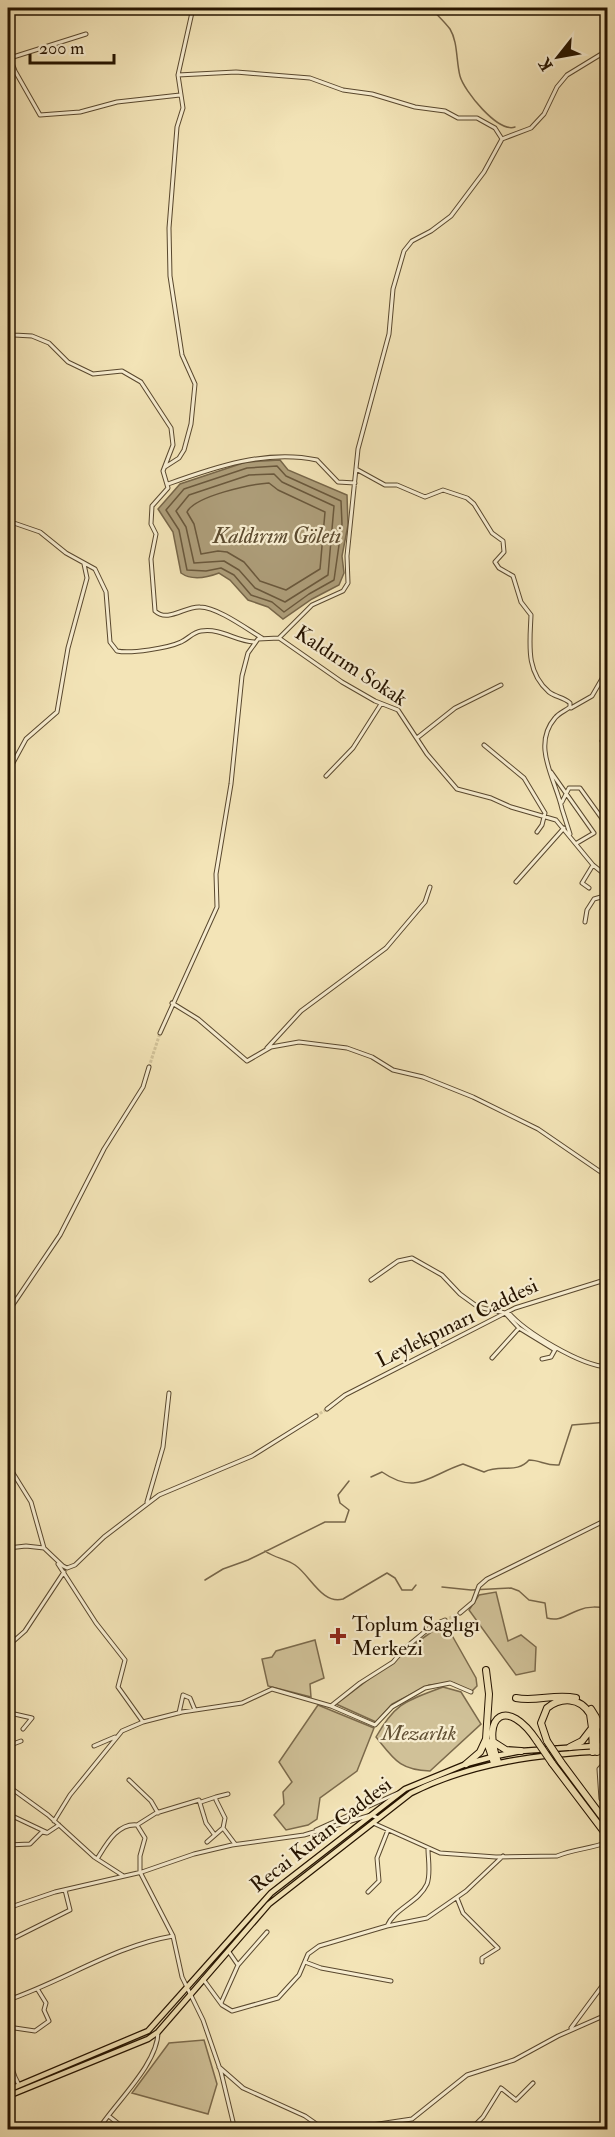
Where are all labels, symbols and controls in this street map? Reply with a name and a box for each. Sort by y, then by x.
scale bar [30,27,114,65]
north arrow [528,27,588,87]
text: 200 m [39,37,84,60]
text: K [534,54,557,74]
water label: Kaldırım Göleti [212,522,341,550]
street label: Kaldırım Sokak [290,620,412,712]
street label: Leylekpınarı Caddesi [372,1272,543,1374]
place label: Toplum Saglıgı Merkezi [352,1611,480,1662]
marker: Toplum Saglıgı Merkezi [329,1627,347,1645]
park label: Mezarlık [380,1720,456,1747]
street label: Recai Kutan Caddesi [245,1771,398,1899]

